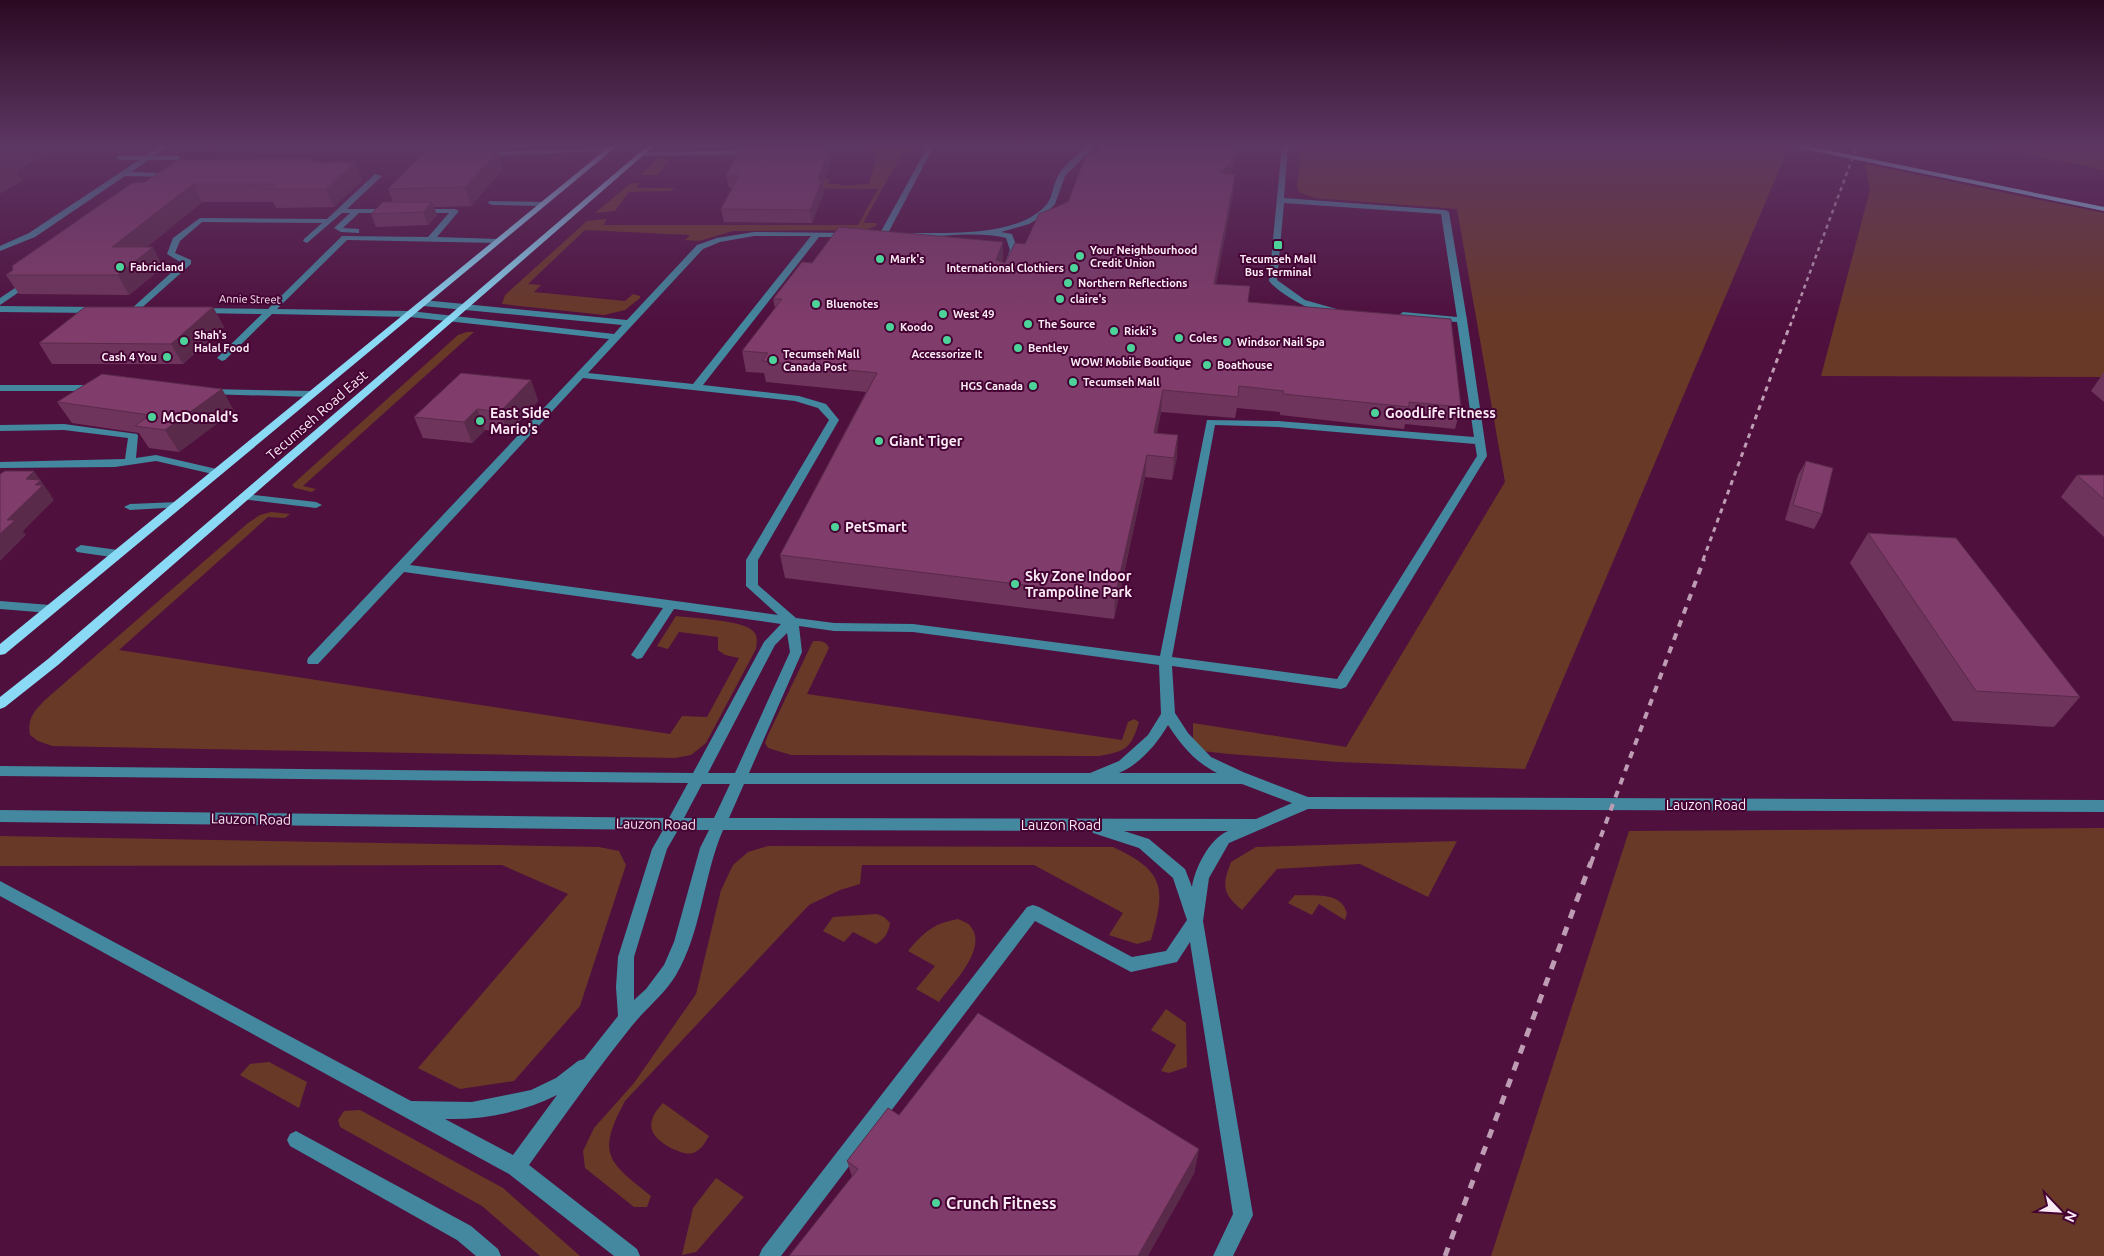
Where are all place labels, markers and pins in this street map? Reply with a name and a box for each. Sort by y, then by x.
marker: Tecumseh Mall Bus Terminal [1272,239,1284,251]
place label: Your Neighbourhood Credit Union [1090,244,1197,269]
marker: Your Neighbourhood Credit Union [1074,250,1086,262]
marker: Mark's [874,253,886,265]
place label: Mark's [890,253,924,265]
place label: Tecumseh Mall Bus Terminal [1240,253,1317,278]
marker: Fabricland [114,261,126,273]
place label: Fabricland [130,261,184,273]
place label: International Clothiers [946,262,1064,274]
marker: International Clothiers [1068,262,1080,274]
marker: Northern Reflections [1062,277,1074,289]
place label: Northern Reflections [1078,277,1187,289]
marker: claire's [1054,293,1066,305]
place label: claire's [1070,293,1107,305]
marker: Bluenotes [810,298,822,310]
place label: Bluenotes [826,298,879,310]
marker: West 49 [937,308,949,320]
place label: West 49 [953,308,994,320]
marker: The Source [1022,318,1034,330]
place label: The Source [1038,318,1095,330]
marker: Koodo [884,321,896,333]
place label: Koodo [900,321,934,333]
marker: Ricki's [1108,325,1120,337]
place label: Ricki's [1124,325,1157,337]
place label: Shah's Halal Food [194,329,249,354]
marker: Coles [1173,332,1185,344]
place label: Coles [1189,332,1217,344]
marker: Accessorize It [941,334,953,346]
marker: Shah's Halal Food [178,335,190,347]
marker: Windsor Nail Spa [1221,336,1233,348]
place label: Windsor Nail Spa [1237,336,1325,348]
marker: Bentley [1012,342,1024,354]
place label: Bentley [1028,342,1068,354]
marker: WOW! Mobile Boutique [1125,342,1137,354]
place label: Tecumseh Mall Canada Post [783,348,860,373]
place label: Accessorize It [911,348,983,360]
place label: Cash 4 You [102,351,157,363]
marker: Cash 4 You [161,351,173,363]
marker: Tecumseh Mall Canada Post [767,354,779,366]
place label: WOW! Mobile Boutique [1071,356,1191,368]
marker: Boathouse [1201,359,1213,371]
place label: Boathouse [1217,359,1273,371]
marker: Tecumseh Mall [1067,376,1079,388]
place label: Tecumseh Mall [1083,376,1160,388]
place label: HGS Canada [961,380,1023,392]
marker: HGS Canada [1027,380,1039,392]
place label: East Side Mario's [490,405,550,437]
place label: GoodLife Fitness [1385,405,1496,421]
marker: GoodLife Fitness [1369,407,1381,419]
place label: McDonald's [162,409,239,425]
marker: McDonald's [146,411,158,423]
marker: East Side Mario's [474,415,486,427]
place label: Giant Tiger [889,433,963,449]
marker: Giant Tiger [873,435,885,447]
place label: PetSmart [845,519,907,535]
marker: PetSmart [829,521,841,533]
place label: Sky Zone Indoor Trampoline Park [1025,568,1132,600]
marker: Sky Zone Indoor Trampoline Park [1009,578,1021,590]
place label: Crunch Fitness [946,1194,1057,1212]
marker: Crunch Fitness [930,1197,942,1209]

